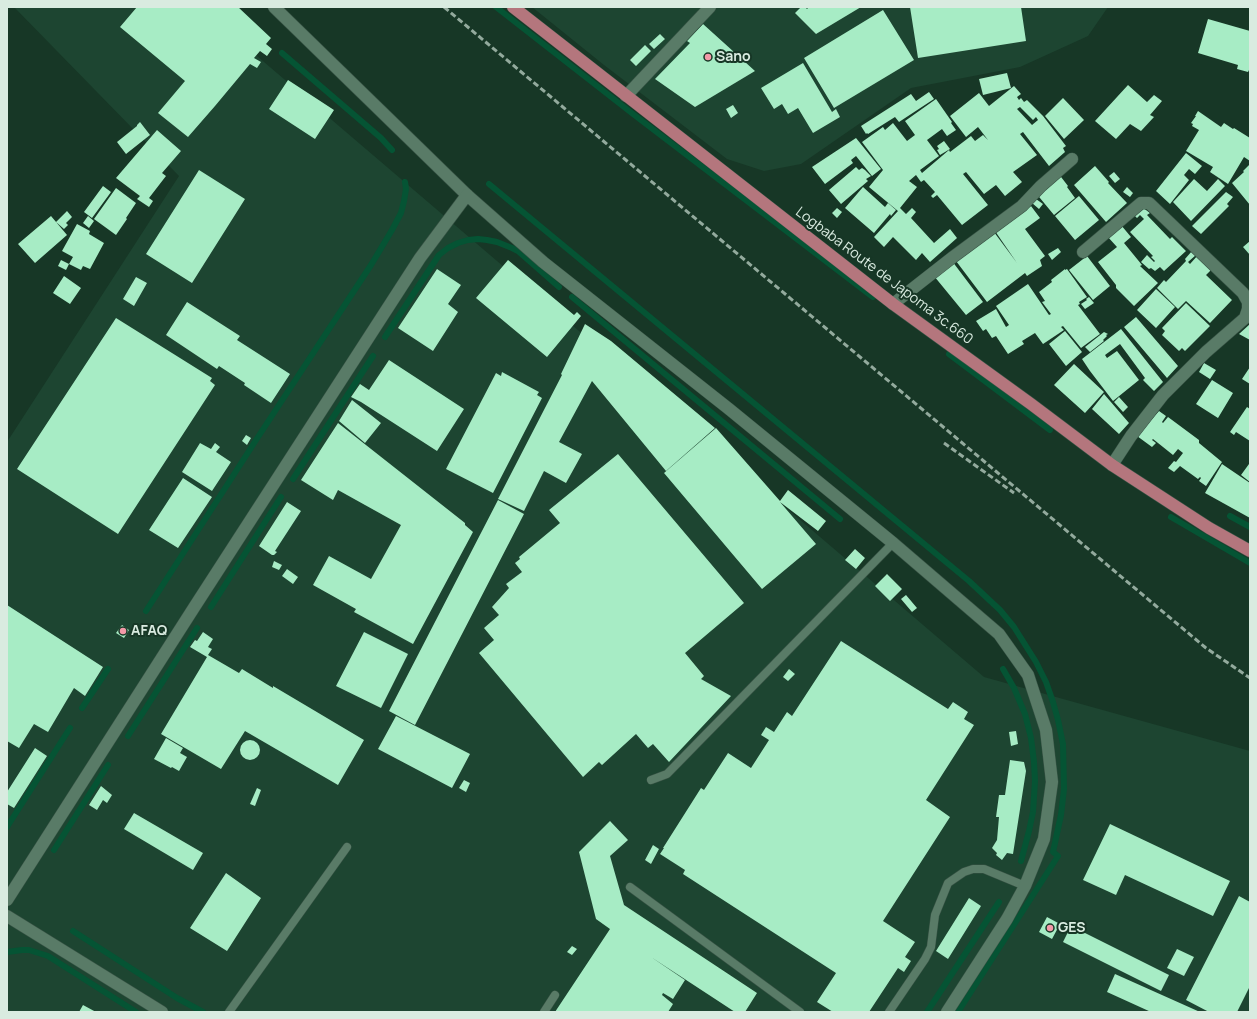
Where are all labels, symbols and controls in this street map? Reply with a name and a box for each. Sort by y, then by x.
place label: Sano [716,49,751,65]
marker: Sano [703,52,713,62]
street label: Logbaba Route de Japoma 3c.660 [792,204,976,348]
place label: AFAQ [131,623,167,639]
marker: AFAQ [118,626,128,636]
place label: GES [1058,920,1086,936]
marker: GES [1045,923,1055,933]

